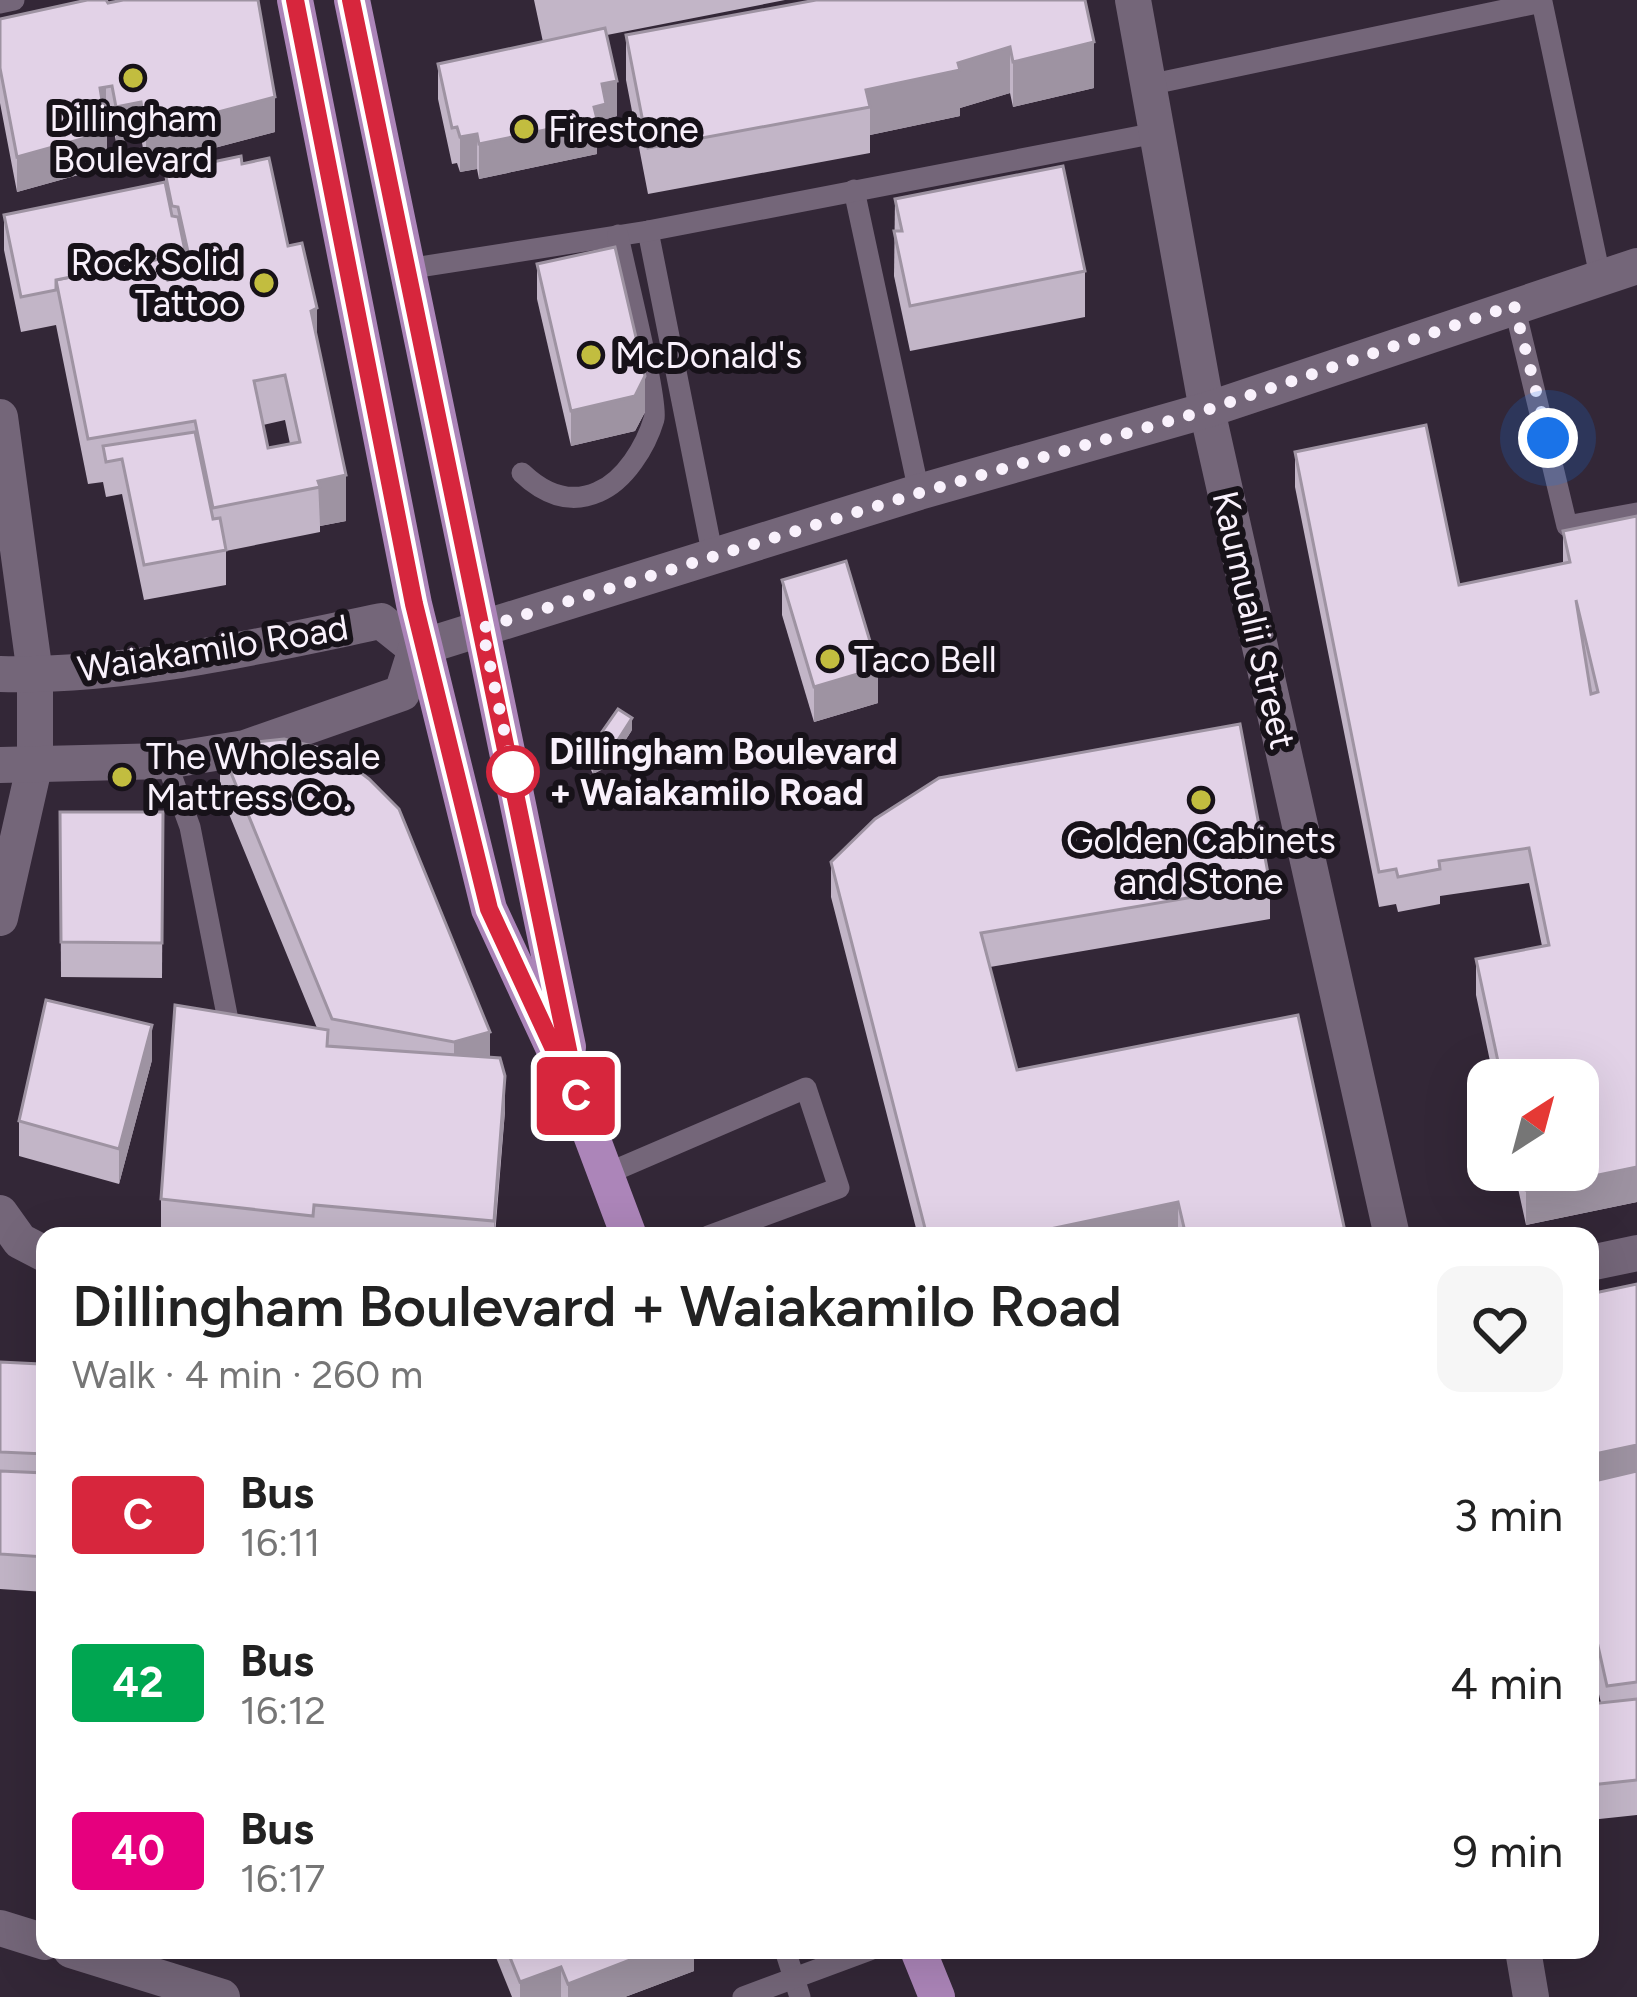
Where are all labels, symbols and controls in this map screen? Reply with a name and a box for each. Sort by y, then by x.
marker: Dillingham Boulevard [120,65,146,91]
place label: Dillingham Boulevard [49,97,217,181]
place label: Firestone [548,108,699,151]
marker: Firestone [511,116,537,142]
place label: Rock Solid Tattoo [70,241,240,325]
marker: Rock Solid Tattoo [251,270,277,296]
place label: McDonald's [615,334,802,377]
marker: McDonald's [578,342,604,368]
your location [1518,408,1578,468]
street label: Kaumualii Street [1203,487,1305,753]
street label: Waiakamilo Road [75,605,351,691]
place label: Taco Bell [854,638,997,681]
marker: Taco Bell [817,646,843,672]
place label: Dillingham Boulevard + Waiakamilo Road [549,730,898,814]
place label: The Wholesale Mattress Co. [146,735,380,819]
marker: Dillingham Boulevard + Waiakamilo Road [488,747,538,797]
marker: The Wholesale Mattress Co. [109,764,135,790]
marker: Golden Cabinets and Stone [1188,787,1214,813]
place label: Golden Cabinets and Stone [1066,819,1336,903]
line badge: C [537,1057,615,1135]
north arrow [1467,1059,1599,1191]
map controls [1467,1059,1599,1191]
text: C [561,1070,591,1121]
button: heart [1437,1266,1563,1392]
text: Dillingham Boulevard + Waiakamilo Road [72,1272,1122,1340]
text: Walk · 4 min · 260 m [72,1351,423,1398]
text: Bus [240,1465,314,1519]
text: 3 min [1454,1488,1563,1542]
text: C [123,1489,153,1540]
text: 16:11 [240,1519,320,1566]
text: Bus [240,1633,314,1687]
text: 4 min [1450,1656,1563,1710]
text: 42 [113,1657,163,1708]
text: 16:12 [240,1687,326,1734]
text: Bus [240,1801,314,1855]
text: 9 min [1453,1824,1563,1878]
text: 40 [111,1825,165,1876]
text: 16:17 [240,1855,325,1902]

